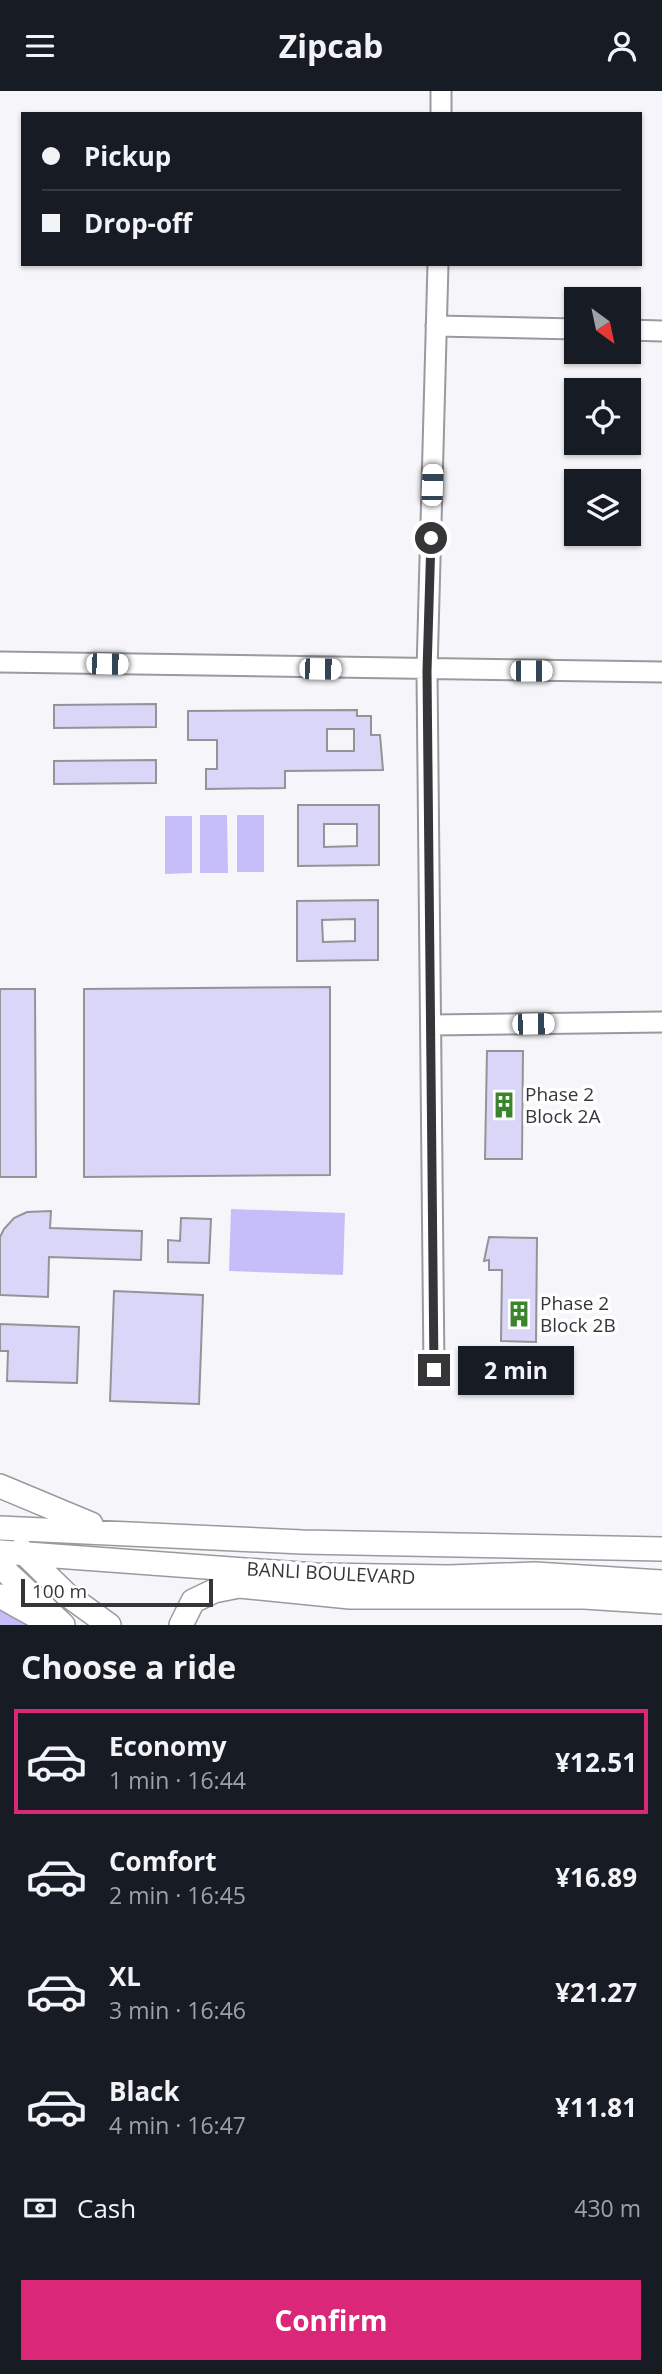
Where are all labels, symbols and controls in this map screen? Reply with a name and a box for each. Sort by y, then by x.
text: Zipcab [279,24,383,67]
icon: menu [21,27,59,65]
icon: person [603,27,641,65]
text: Pickup [84,138,171,174]
text: Drop-off [84,205,192,241]
north arrow [564,287,640,364]
map controls [564,287,641,546]
button: locate [564,378,641,455]
car [421,464,444,506]
button: layers [564,469,641,546]
route start [415,522,447,554]
car [86,653,129,675]
car [299,658,342,680]
car [511,661,553,682]
car [512,1013,555,1035]
place label: Phase 2 Block 2A [525,1081,600,1129]
building icon: Phase 2 Block 2A [489,1090,519,1120]
place label: Phase 2 Block 2B [540,1290,616,1338]
building icon: Phase 2 Block 2B [504,1299,534,1329]
callout: 2 min [458,1345,574,1395]
route end [418,1354,450,1386]
text: 2 min [484,1354,548,1386]
street label: BANLI BOULEVARD [246,1556,416,1590]
scale bar [21,1576,214,1608]
text: 100 m [32,1578,87,1604]
text: Choose a ride [21,1645,236,1688]
text: Economy [109,1728,227,1764]
icon: car [25,1730,88,1793]
text: ¥12.51 [555,1744,637,1780]
text: 1 min · 16:44 [109,1764,246,1796]
text: Comfort [109,1843,216,1879]
icon: car [25,1845,88,1908]
text: ¥16.89 [555,1859,637,1895]
text: 2 min · 16:45 [109,1879,246,1911]
text: XL [109,1958,141,1994]
icon: car [25,1960,88,2023]
text: ¥21.27 [555,1974,637,2010]
text: 3 min · 16:46 [109,1994,246,2026]
text: Black [109,2073,180,2109]
icon: car [25,2075,88,2138]
text: ¥11.81 [555,2089,637,2125]
text: 4 min · 16:47 [109,2109,246,2141]
icon: cash [21,2189,59,2227]
text: Cash [77,2190,136,2226]
text: 430 m [574,2192,641,2224]
button: Confirm [21,2280,641,2360]

